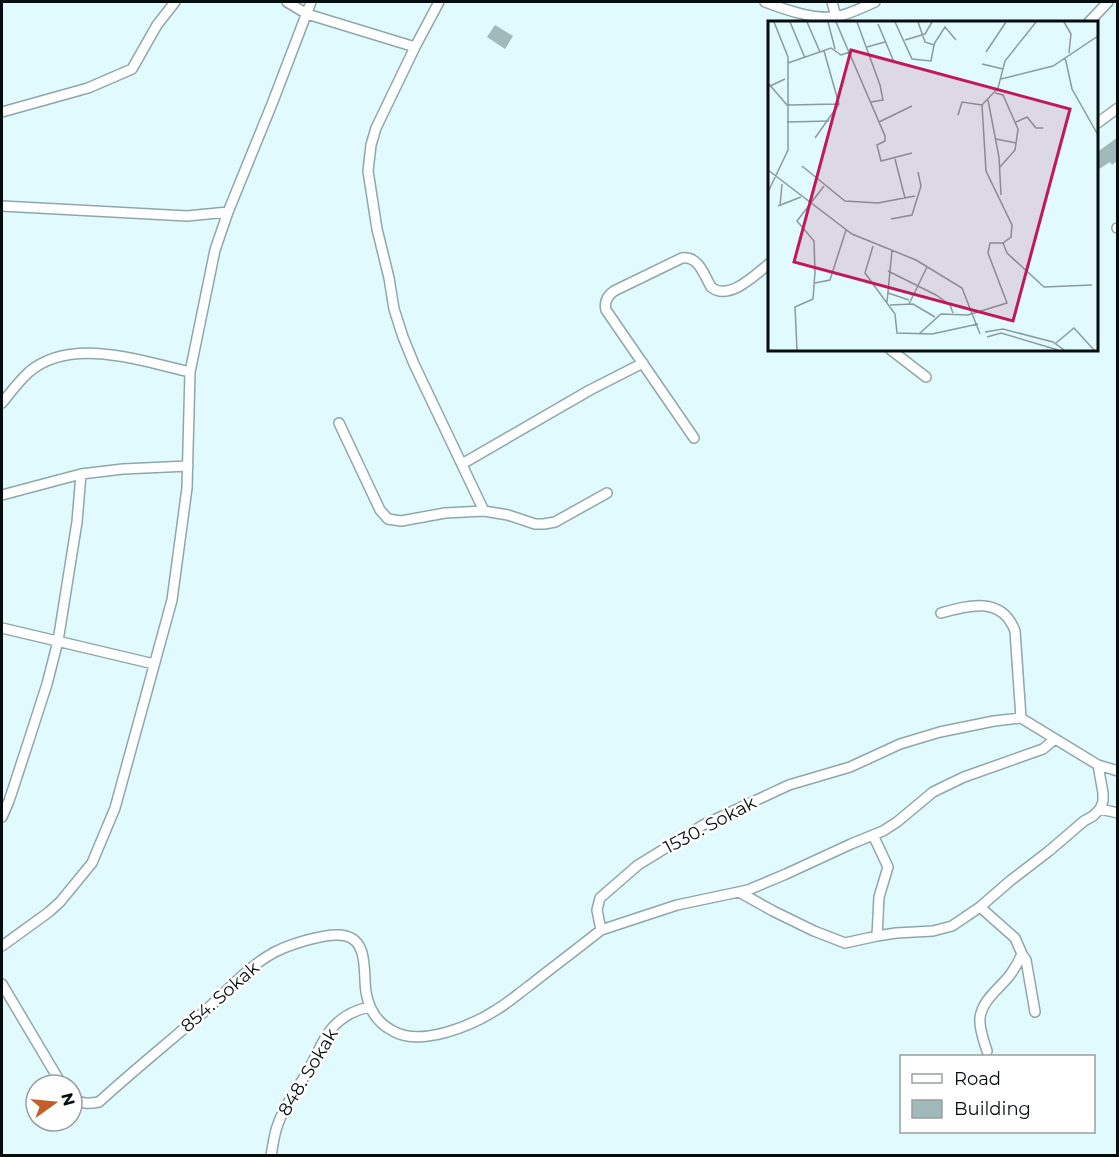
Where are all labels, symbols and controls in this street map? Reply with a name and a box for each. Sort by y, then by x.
inset map [768,21,1098,351]
street label: 1530. Sokak [660,791,760,858]
street label: 854. Sokak [176,957,264,1037]
street label: 848. Sokak [273,1024,343,1120]
legend [900,1055,1095,1133]
text: Road [954,1068,1001,1090]
north arrow [24,1073,84,1133]
text: N [57,1091,79,1108]
text: Building [954,1098,1031,1120]

